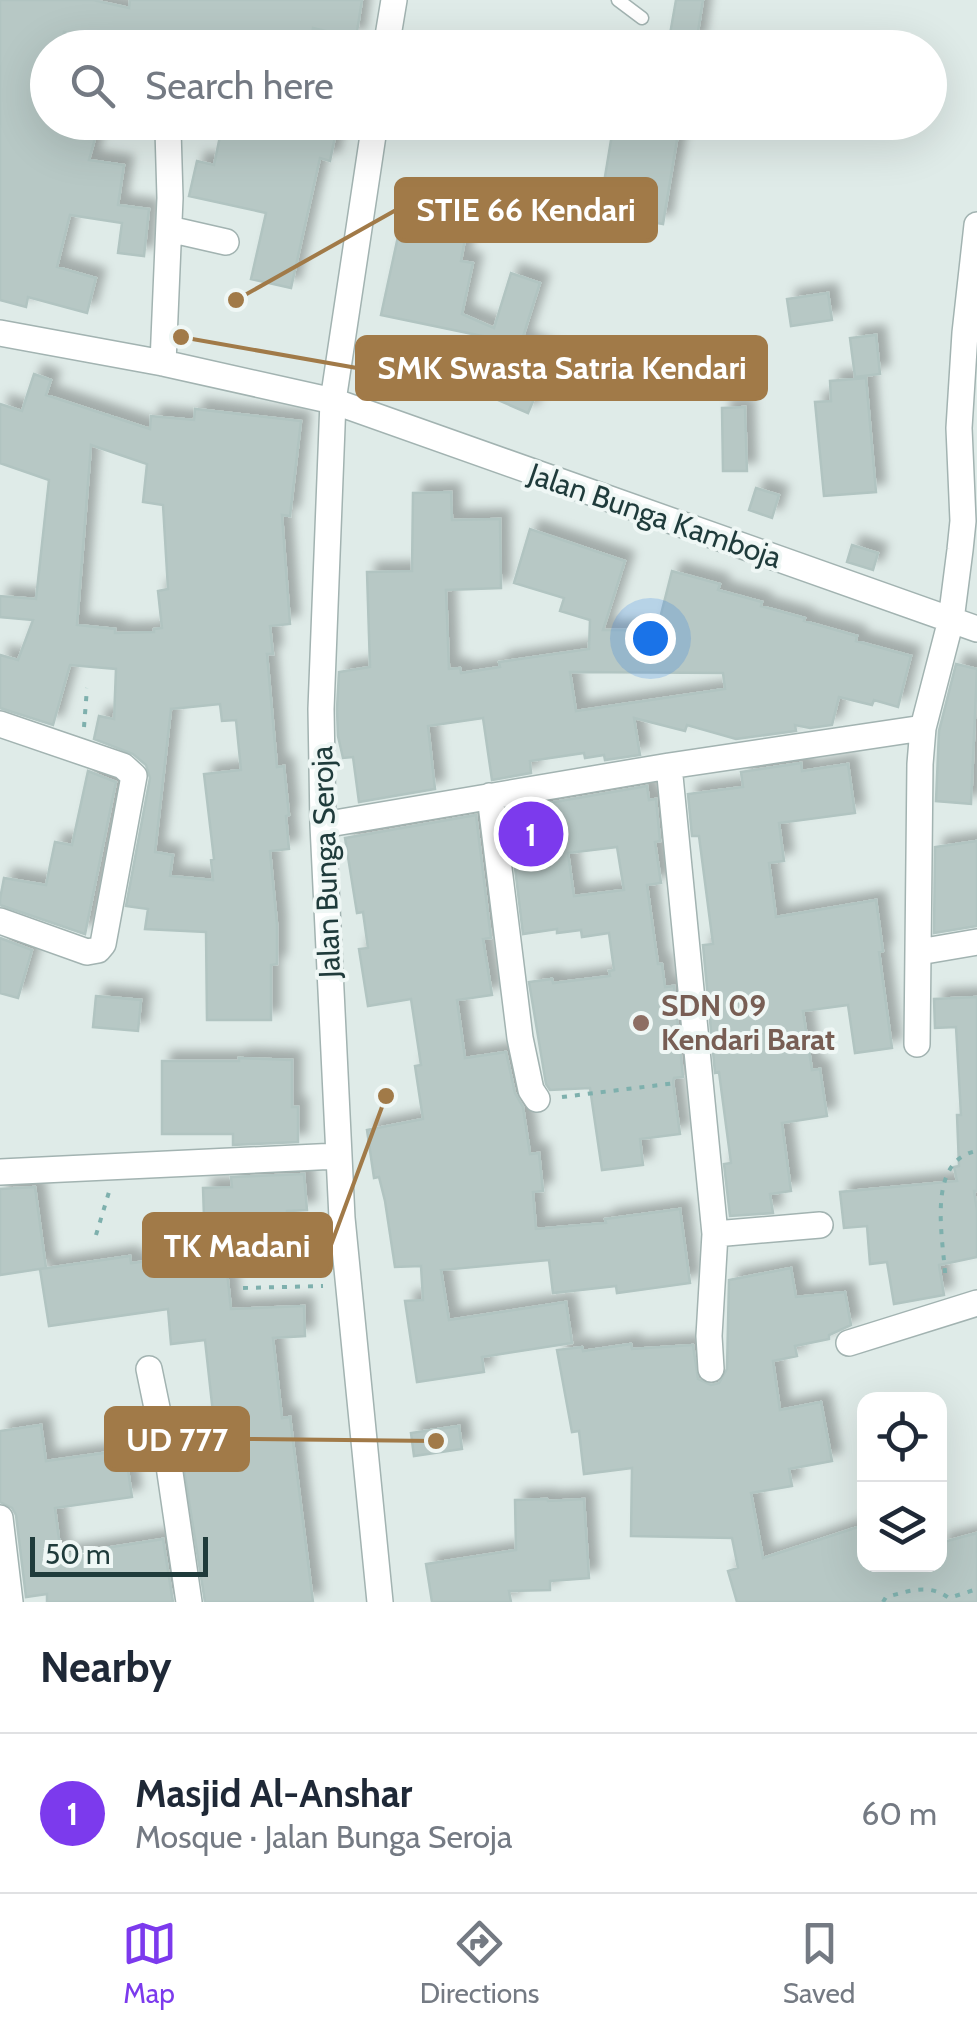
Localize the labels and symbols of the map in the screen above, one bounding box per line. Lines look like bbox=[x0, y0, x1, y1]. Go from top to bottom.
callout: STIE 66 Kendari bbox=[396, 179, 656, 241]
text: STIE 66 Kendari bbox=[416, 190, 636, 229]
callout: SMK Swasta Satria Kendari bbox=[357, 337, 766, 399]
text: SMK Swasta Satria Kendari bbox=[377, 348, 747, 387]
street label: Jalan Bunga Kamboja bbox=[523, 455, 787, 576]
your location bbox=[625, 613, 676, 664]
street label: Jalan Bunga Seroja bbox=[303, 745, 348, 980]
pin: 1 bbox=[498, 796, 564, 872]
place label: SDN 09 Kendari Barat bbox=[661, 987, 835, 1058]
marker: SDN 09 Kendari Barat bbox=[630, 1012, 652, 1034]
callout: TK Madani bbox=[144, 1214, 331, 1276]
text: TK Madani bbox=[164, 1226, 310, 1265]
callout: UD 777 bbox=[106, 1408, 248, 1470]
text: UD 777 bbox=[126, 1420, 229, 1459]
scale bar bbox=[30, 1532, 208, 1576]

